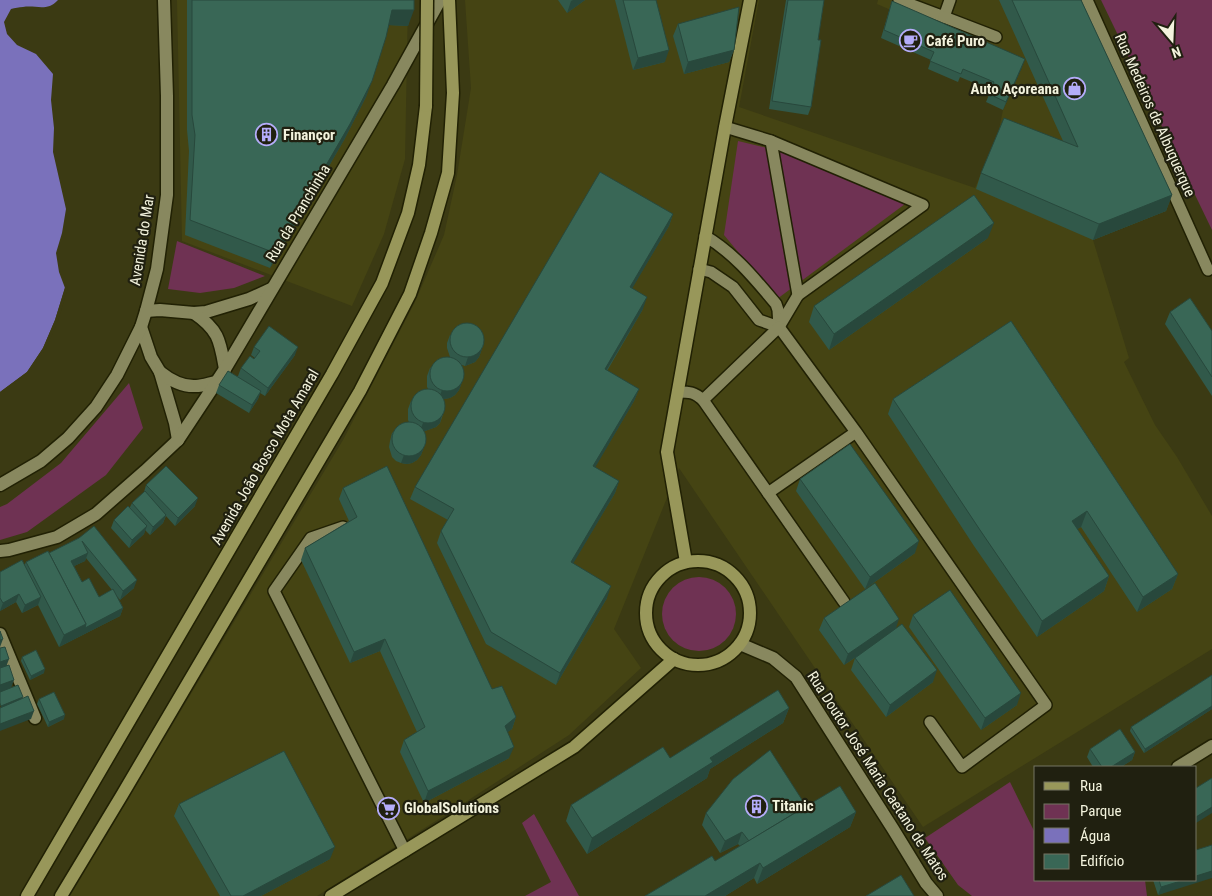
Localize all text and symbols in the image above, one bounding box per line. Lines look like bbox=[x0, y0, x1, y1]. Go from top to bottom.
north arrow bbox=[1147, 15, 1197, 65]
cafe icon: Café Puro bbox=[898, 29, 922, 53]
street label: Rua Medeiros de Albuquerque bbox=[1111, 30, 1199, 200]
place label: Café Puro bbox=[926, 32, 985, 50]
text: N bbox=[1170, 43, 1183, 61]
shop icon: Auto Açoreana bbox=[1063, 77, 1087, 101]
place label: Auto Açoreana bbox=[971, 80, 1059, 98]
building icon: Finançor bbox=[255, 123, 279, 147]
place label: Finançor bbox=[283, 126, 335, 144]
street label: Rua da Pranchinha bbox=[262, 161, 334, 265]
street label: Avenida do Mar bbox=[126, 193, 158, 287]
street label: Avenida João Bosco Mota Amaral bbox=[207, 366, 323, 548]
street label: Rua Doutor José Maria Caetano de Matos bbox=[803, 668, 953, 884]
legend bbox=[1034, 766, 1197, 881]
text: Rua bbox=[1080, 777, 1102, 795]
building icon: Titanic bbox=[744, 794, 768, 818]
supermarket icon: GlobalSolutions bbox=[376, 796, 400, 820]
place label: Titanic bbox=[772, 797, 814, 815]
place label: GlobalSolutions bbox=[404, 799, 499, 817]
text: Parque bbox=[1080, 802, 1122, 820]
text: Água bbox=[1080, 827, 1110, 845]
text: Edifício bbox=[1080, 852, 1124, 870]

